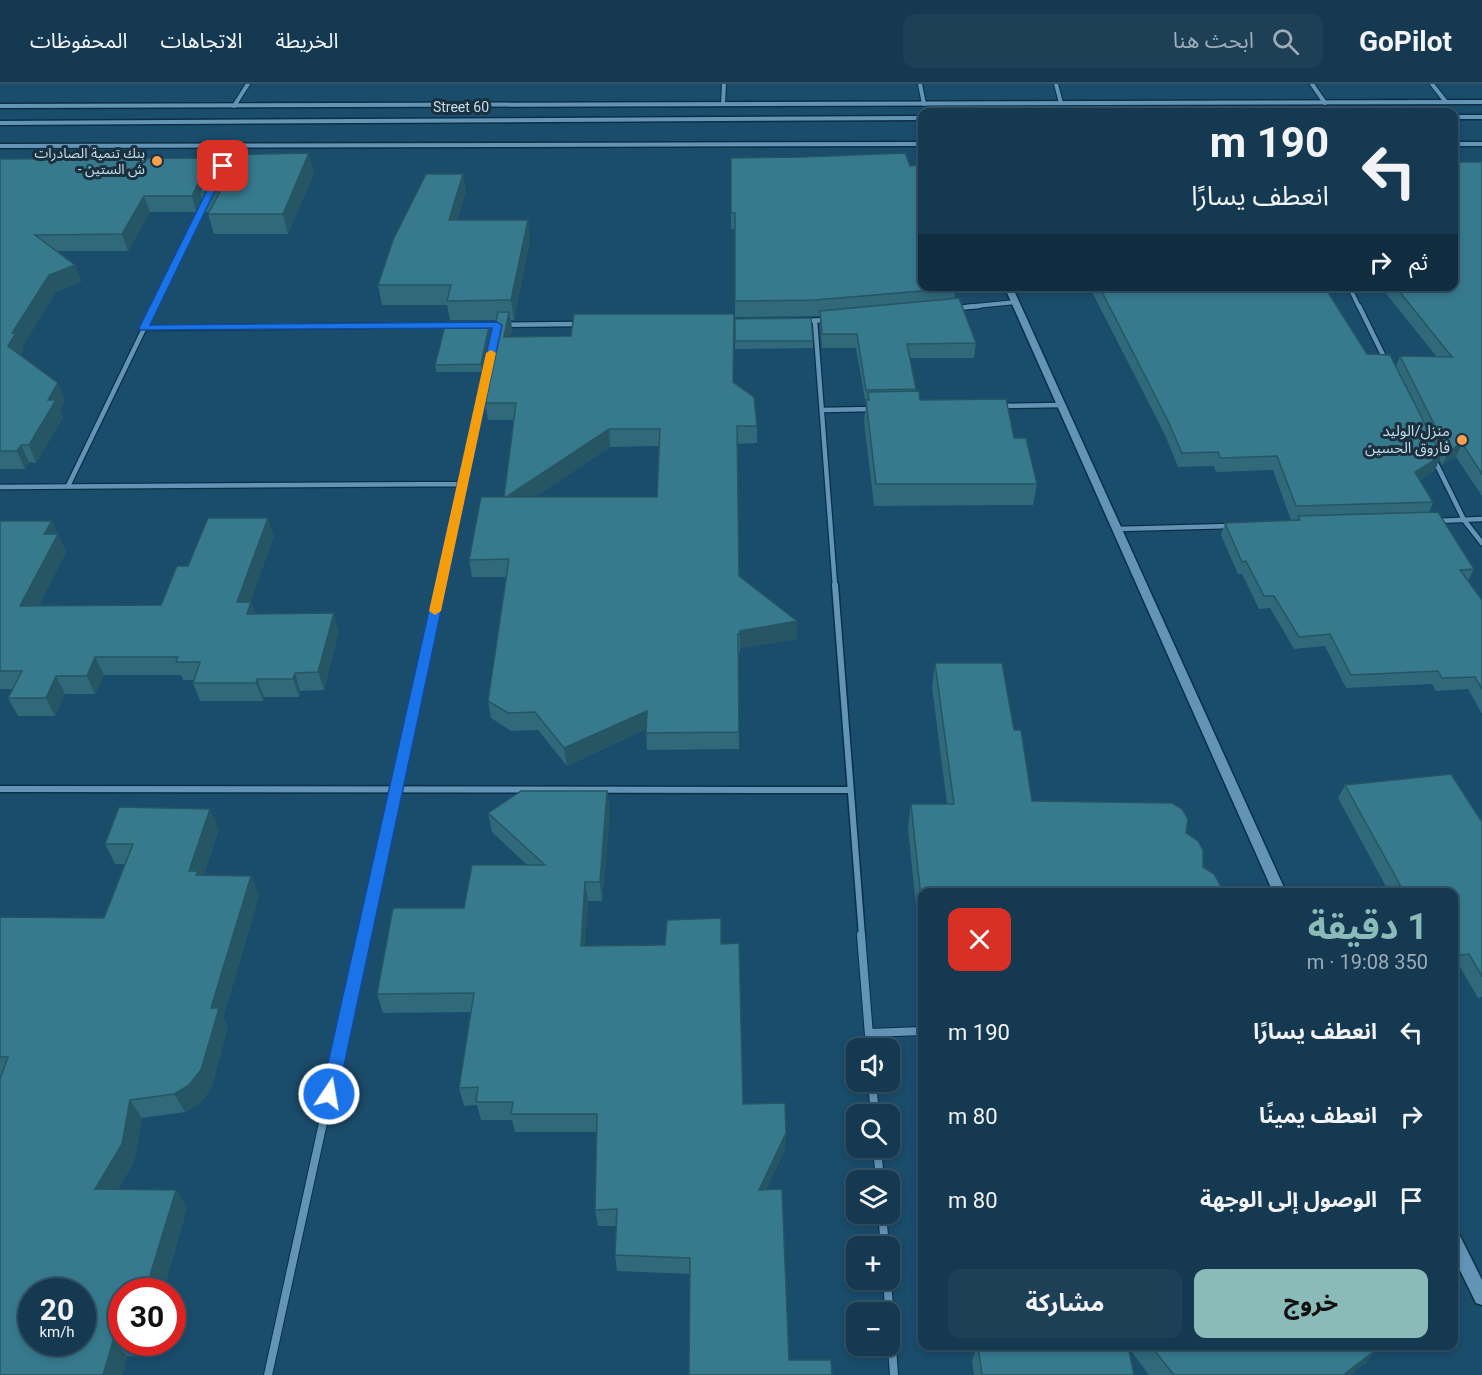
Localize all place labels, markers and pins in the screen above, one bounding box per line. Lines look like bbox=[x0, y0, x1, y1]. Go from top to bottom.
pin bbox=[197, 140, 248, 191]
place label: بنك تنمية الصادرات - ش الستين bbox=[34, 145, 145, 178]
marker: بنك تنمية الصادرات - ش الستين bbox=[150, 154, 164, 168]
place label: منزل/الوليد فاروق الحسين bbox=[1365, 422, 1450, 457]
marker: منزل/الوليد فاروق الحسين bbox=[1455, 433, 1469, 447]

